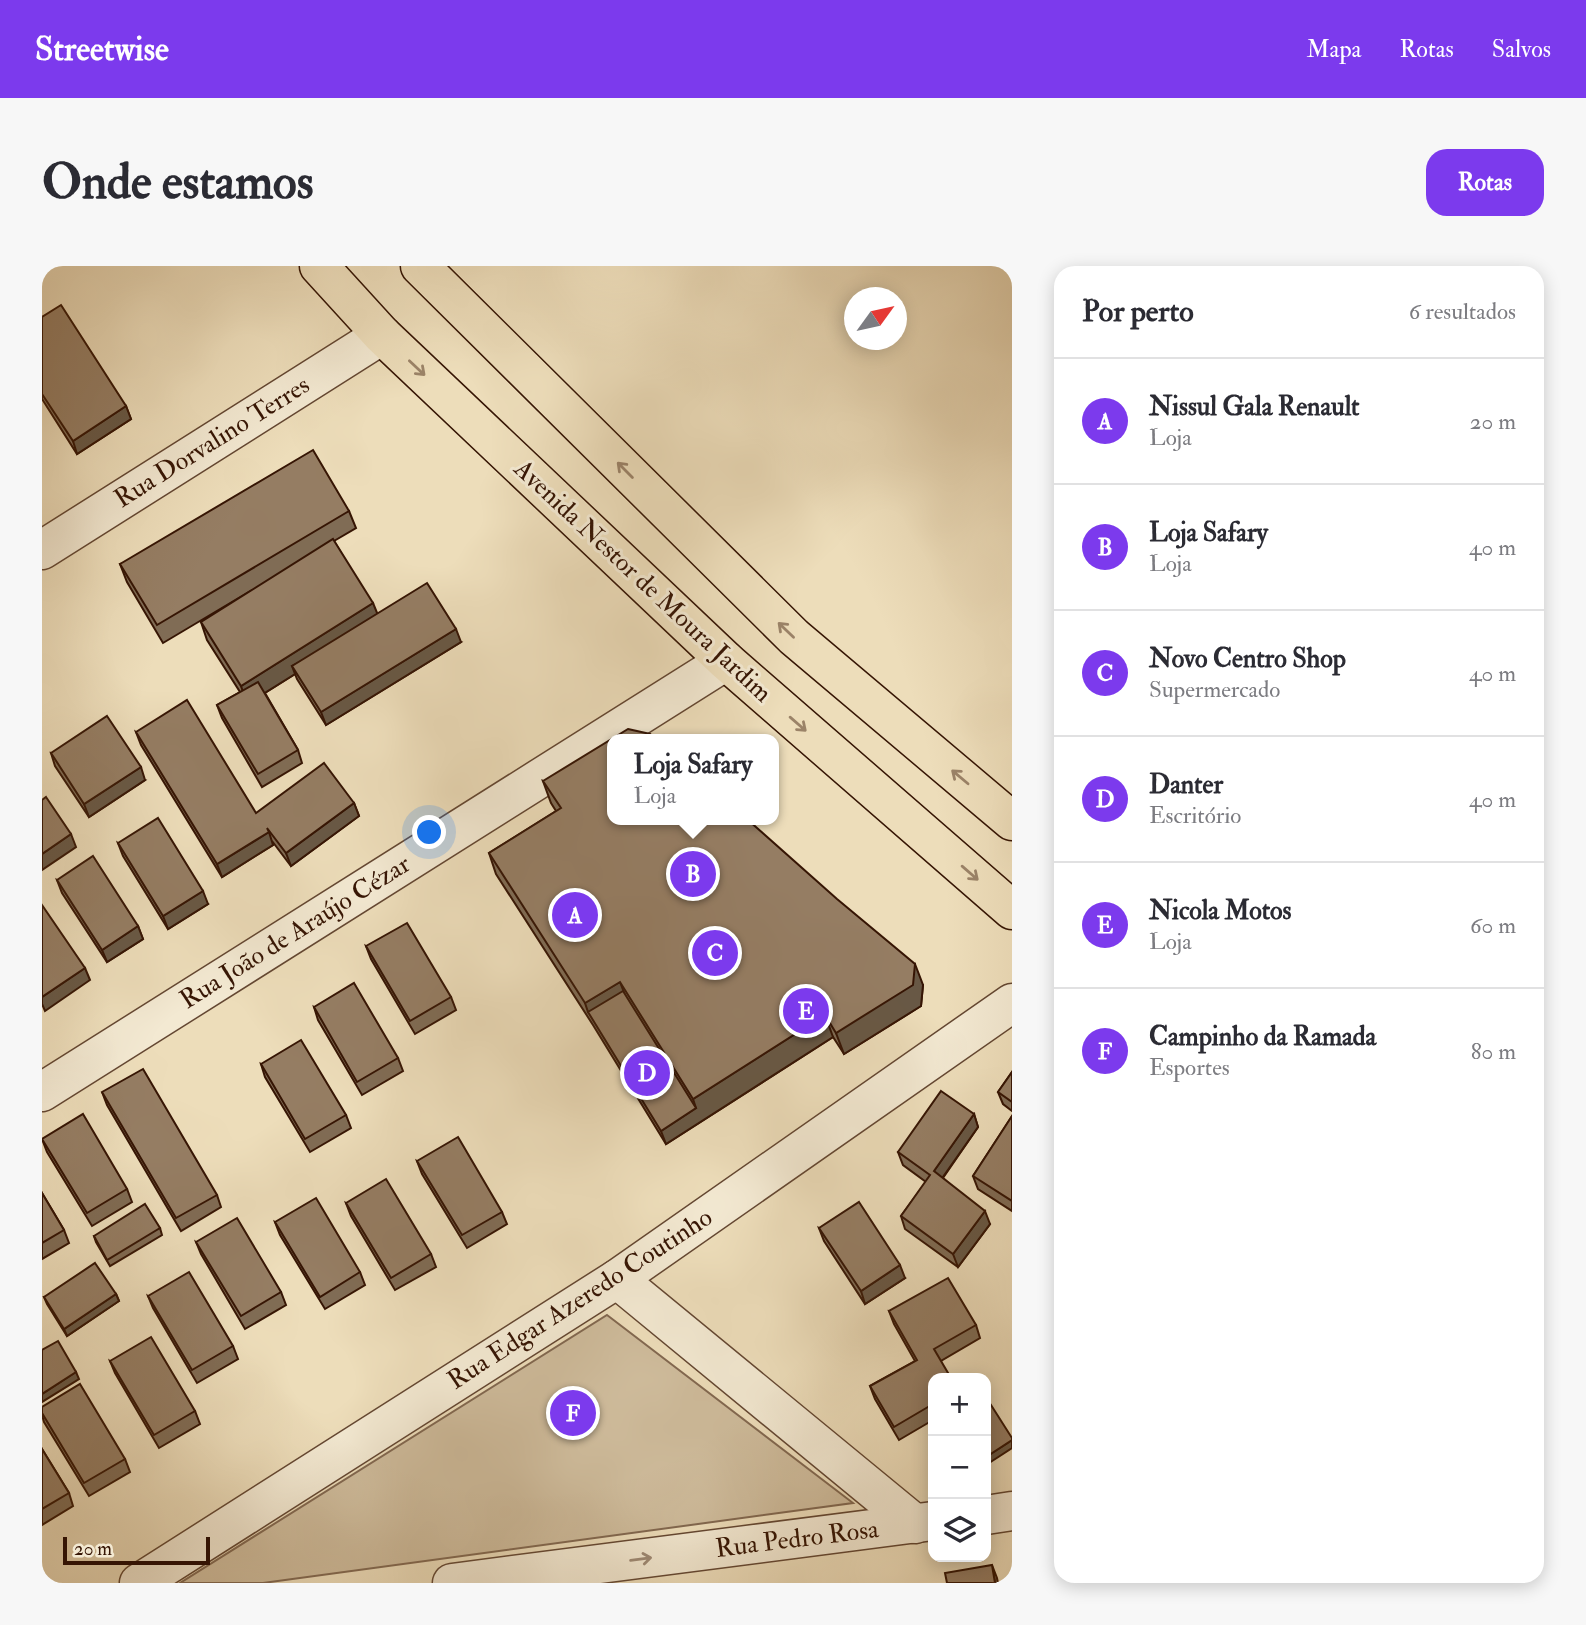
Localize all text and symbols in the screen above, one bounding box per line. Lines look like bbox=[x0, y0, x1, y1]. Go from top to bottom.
text: Streetwise bbox=[35, 29, 169, 70]
text: Mapa bbox=[1306, 34, 1361, 65]
text: Rotas bbox=[1399, 34, 1454, 65]
text: Salvos bbox=[1492, 34, 1551, 65]
button: Rotas bbox=[1426, 149, 1544, 216]
text: Onde estamos bbox=[42, 152, 313, 213]
north arrow bbox=[844, 287, 907, 350]
text: Por perto bbox=[1082, 293, 1194, 330]
text: 6 resultados bbox=[1409, 297, 1516, 326]
one-way arrow bbox=[408, 360, 425, 377]
street label: Rua Dorvalino Terres bbox=[108, 369, 316, 515]
text: Nissul Gala Renault bbox=[1149, 391, 1360, 423]
text: A bbox=[1098, 407, 1112, 436]
text: 20 m bbox=[1470, 407, 1516, 436]
text: Loja bbox=[1149, 423, 1192, 452]
street label: Avenida Nestor de Moura Jardim bbox=[507, 452, 779, 709]
one-way arrow bbox=[616, 461, 633, 478]
text: Loja Safary bbox=[1149, 517, 1268, 549]
text: B bbox=[1097, 533, 1113, 562]
text: 40 m bbox=[1469, 533, 1516, 562]
text: Loja bbox=[1149, 549, 1192, 578]
one-way arrow bbox=[778, 621, 795, 638]
text: Novo Centro Shop bbox=[1149, 643, 1346, 675]
text: C bbox=[1097, 659, 1113, 688]
text: 40 m bbox=[1469, 659, 1516, 688]
text: Supermercado bbox=[1149, 675, 1280, 704]
one-way arrow bbox=[789, 716, 807, 732]
popup bbox=[607, 734, 779, 825]
text: Loja Safary bbox=[633, 749, 753, 781]
one-way arrow bbox=[951, 769, 969, 785]
text: Danter bbox=[1149, 769, 1223, 801]
text: Loja bbox=[633, 781, 676, 810]
text: D bbox=[1096, 785, 1114, 814]
text: 40 m bbox=[1469, 785, 1516, 814]
text: Escritório bbox=[1149, 801, 1241, 830]
your location bbox=[412, 815, 446, 849]
street label: Rua João de Araújo Cézar bbox=[174, 848, 416, 1016]
pin: B bbox=[670, 848, 716, 900]
one-way arrow bbox=[961, 865, 979, 881]
pin: A bbox=[552, 889, 598, 941]
text: Nicola Motos bbox=[1149, 895, 1291, 927]
text: E bbox=[1097, 911, 1113, 940]
text: 60 m bbox=[1470, 911, 1516, 940]
pin: C bbox=[692, 927, 738, 979]
text: Loja bbox=[1149, 927, 1192, 956]
pin: E bbox=[783, 985, 829, 1037]
text: Campinho da Ramada bbox=[1149, 1021, 1376, 1053]
text: F bbox=[1098, 1037, 1112, 1066]
text: 80 m bbox=[1471, 1037, 1516, 1066]
pin: D bbox=[624, 1047, 670, 1099]
text: Esportes bbox=[1149, 1053, 1230, 1082]
street label: Rua Edgar Azeredo Coutinho bbox=[442, 1201, 718, 1397]
map controls bbox=[928, 1373, 991, 1562]
button: + bbox=[928, 1373, 991, 1436]
pin: F bbox=[550, 1387, 596, 1439]
button: − bbox=[928, 1436, 991, 1499]
button: layers bbox=[928, 1499, 991, 1562]
street label: Rua Pedro Rosa bbox=[714, 1513, 881, 1565]
scale bar bbox=[63, 1534, 210, 1566]
text: 20 m bbox=[74, 1537, 112, 1561]
one-way arrow bbox=[630, 1552, 652, 1565]

